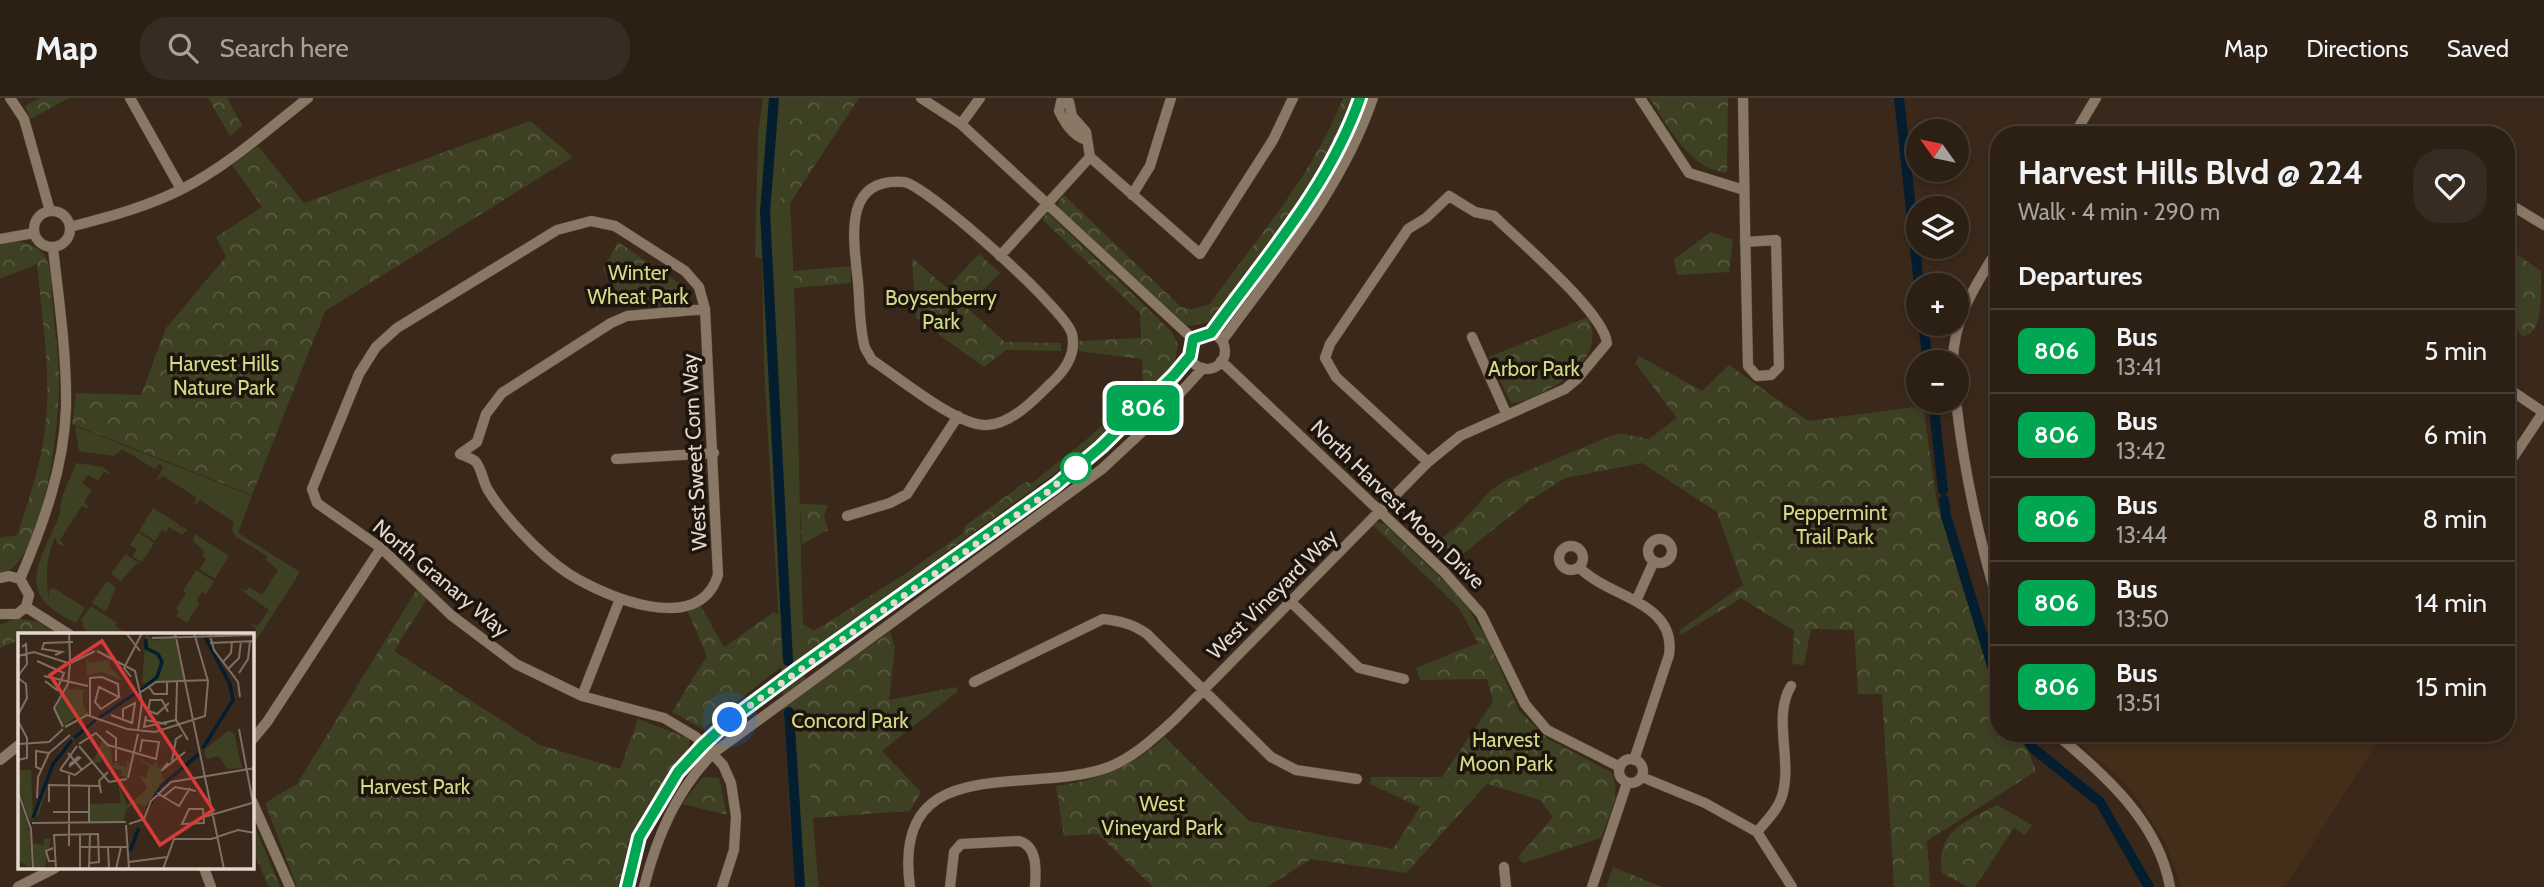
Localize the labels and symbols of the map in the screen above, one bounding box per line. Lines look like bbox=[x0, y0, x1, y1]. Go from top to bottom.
north arrow bbox=[1906, 119, 1969, 182]
park label: Winter Wheat Park bbox=[587, 260, 689, 309]
park label: Boysenberry Park bbox=[885, 285, 997, 334]
park label: Harvest Hills Nature Park bbox=[169, 351, 280, 400]
street label: West Sweet Corn Way bbox=[676, 352, 712, 551]
park label: Arbor Park bbox=[1488, 356, 1581, 381]
line badge: 806 bbox=[1103, 385, 1183, 431]
street label: North Harvest Moon Drive bbox=[1306, 414, 1490, 594]
unlabelled marker bbox=[1061, 453, 1091, 483]
park label: Peppermint Trail Park bbox=[1783, 500, 1887, 549]
street label: North Granary Way bbox=[368, 514, 514, 642]
street label: West Vineyard Way bbox=[1202, 524, 1342, 664]
inset map bbox=[18, 633, 254, 870]
your location bbox=[712, 702, 747, 737]
park label: Concord Park bbox=[791, 708, 909, 733]
park label: Harvest Moon Park bbox=[1459, 727, 1554, 776]
park label: Harvest Park bbox=[360, 774, 471, 799]
park label: West Vineyard Park bbox=[1101, 791, 1223, 840]

